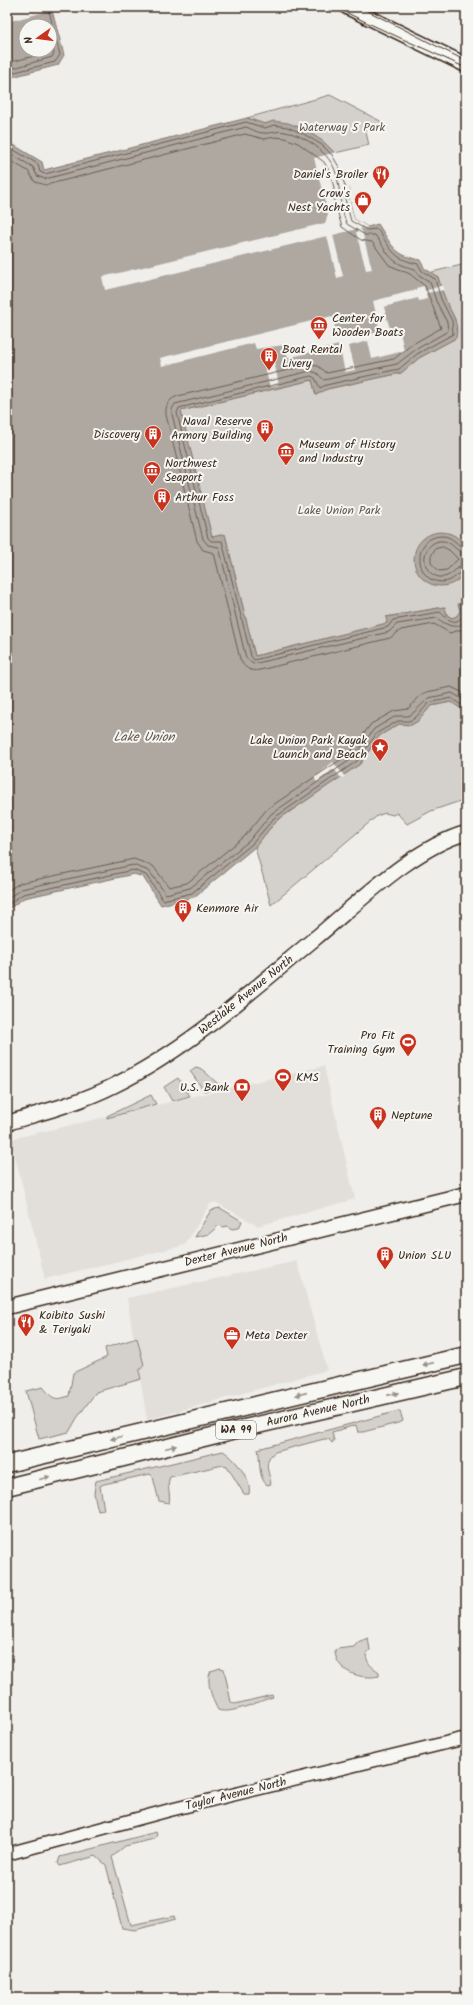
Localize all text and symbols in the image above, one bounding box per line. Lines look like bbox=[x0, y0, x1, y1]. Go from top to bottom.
north arrow bbox=[18, 18, 58, 58]
text: N bbox=[20, 35, 39, 46]
park label: Waterway 5 Park bbox=[299, 118, 385, 137]
restaurant icon: Daniel's Broiler bbox=[371, 164, 391, 189]
place label: Daniel's Broiler bbox=[293, 165, 369, 184]
place label: Crow's Nest Yachts bbox=[288, 184, 350, 217]
shop icon: Crow's Nest Yachts bbox=[353, 190, 373, 215]
place label: Center for Wooden Boats bbox=[332, 309, 403, 342]
museum icon: Center for Wooden Boats bbox=[309, 315, 329, 340]
place label: Boat Rental Livery bbox=[282, 340, 342, 373]
building icon: Boat Rental Livery bbox=[259, 346, 279, 371]
place label: Naval Reserve Armory Building bbox=[171, 412, 253, 445]
building icon: Naval Reserve Armory Building bbox=[255, 418, 275, 443]
building icon: Discovery bbox=[143, 424, 163, 449]
place label: Discovery bbox=[93, 425, 140, 444]
place label: Museum of History and Industry bbox=[299, 435, 396, 468]
museum icon: Museum of History and Industry bbox=[276, 441, 296, 466]
place label: Northwest Seaport bbox=[165, 454, 217, 487]
museum icon: Northwest Seaport bbox=[142, 460, 162, 485]
building icon: Arthur Foss bbox=[152, 487, 172, 512]
place label: Arthur Foss bbox=[175, 488, 234, 507]
park label: Lake Union Park bbox=[298, 501, 381, 520]
water label: Lake Union bbox=[114, 727, 176, 748]
place label: Lake Union Park Kayak Launch and Beach bbox=[250, 731, 367, 764]
place icon: Lake Union Park Kayak Launch and Beach bbox=[370, 737, 390, 762]
building icon: Kenmore Air bbox=[173, 898, 193, 923]
place label: Kenmore Air bbox=[196, 899, 259, 918]
street label: Westlake Avenue North bbox=[194, 951, 298, 1039]
place label: Pro Fit Training Gym bbox=[327, 1026, 395, 1059]
sports icon: Pro Fit Training Gym bbox=[398, 1032, 418, 1057]
sports icon: KMS bbox=[273, 1067, 293, 1092]
place label: KMS bbox=[296, 1068, 320, 1087]
bank icon: U.S. Bank bbox=[232, 1077, 252, 1102]
place label: U.S. Bank bbox=[180, 1078, 229, 1097]
building icon: Neptune bbox=[368, 1105, 388, 1130]
place label: Neptune bbox=[391, 1106, 433, 1125]
street label: Dexter Avenue North bbox=[182, 1228, 290, 1272]
building icon: Union SLU bbox=[375, 1245, 395, 1270]
place label: Union SLU bbox=[398, 1246, 451, 1265]
place label: Koibito Sushi & Teriyaki bbox=[39, 1306, 106, 1339]
restaurant icon: Koibito Sushi & Teriyaki bbox=[16, 1312, 36, 1337]
office icon: Meta Dexter bbox=[222, 1325, 242, 1350]
place label: Meta Dexter bbox=[245, 1326, 308, 1345]
one-way arrow bbox=[422, 1361, 434, 1367]
street label: Aurora Avenue North bbox=[264, 1390, 372, 1432]
one-way arrow bbox=[295, 1391, 308, 1397]
one-way arrow bbox=[387, 1391, 399, 1397]
road number: WA 99 bbox=[216, 1421, 256, 1439]
one-way arrow bbox=[110, 1435, 122, 1441]
one-way arrow bbox=[165, 1443, 177, 1449]
one-way arrow bbox=[39, 1475, 51, 1481]
street label: Taylor Avenue North bbox=[183, 1772, 289, 1816]

